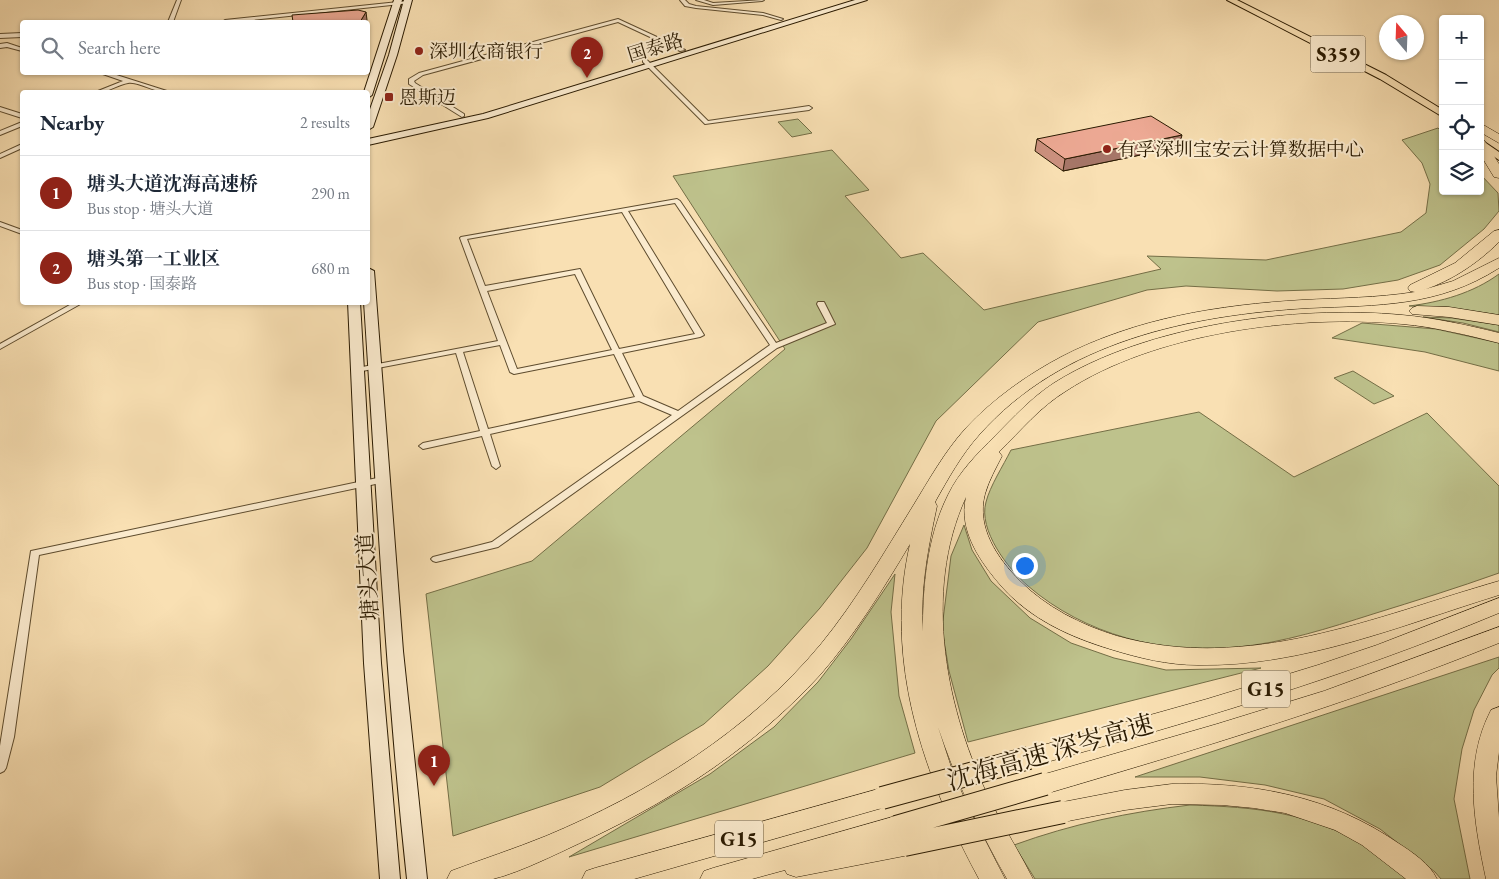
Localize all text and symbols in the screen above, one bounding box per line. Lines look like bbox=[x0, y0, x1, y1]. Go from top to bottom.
north arrow bbox=[1379, 15, 1424, 60]
map controls bbox=[1439, 15, 1484, 195]
button: + bbox=[1439, 15, 1484, 60]
search box bbox=[20, 20, 370, 75]
street label: 国泰路 bbox=[624, 27, 686, 68]
icon: search bbox=[38, 34, 66, 62]
text: Search here bbox=[78, 35, 160, 60]
road number: S359 bbox=[1310, 36, 1366, 72]
pin: 2 bbox=[571, 37, 603, 78]
place label: 深圳农商银行 bbox=[429, 39, 543, 64]
marker: 深圳农商银行 bbox=[413, 45, 425, 57]
button: − bbox=[1439, 60, 1484, 105]
place label: 恩斯迈 bbox=[399, 85, 456, 110]
marker: 恩斯迈 bbox=[383, 91, 395, 103]
button: locate bbox=[1439, 105, 1484, 150]
text: Nearby bbox=[40, 109, 104, 136]
text: 2 results bbox=[300, 112, 350, 133]
place label: 有孚深圳宝安云计算数据中心 bbox=[1117, 137, 1364, 162]
marker: 有孚深圳宝安云计算数据中心 bbox=[1101, 143, 1113, 155]
button: layers bbox=[1439, 150, 1484, 195]
text: 塘头大道沈海高速桥 bbox=[87, 171, 258, 196]
text: 1 bbox=[52, 183, 60, 204]
text: 290 m bbox=[311, 183, 350, 204]
text: Bus stop · 塘头大道 bbox=[87, 198, 213, 219]
text: 塘头第一工业区 bbox=[87, 246, 220, 271]
text: 2 bbox=[52, 258, 60, 279]
text: 680 m bbox=[311, 258, 350, 279]
text: Bus stop · 国泰路 bbox=[87, 273, 197, 294]
street label: 塘头大道 bbox=[350, 532, 385, 622]
your location bbox=[1012, 553, 1038, 579]
road number: G15 bbox=[1242, 671, 1290, 708]
street label: 沈海高速 深岑高速 bbox=[943, 706, 1157, 798]
pin: 1 bbox=[418, 745, 450, 786]
road number: G15 bbox=[715, 821, 763, 858]

